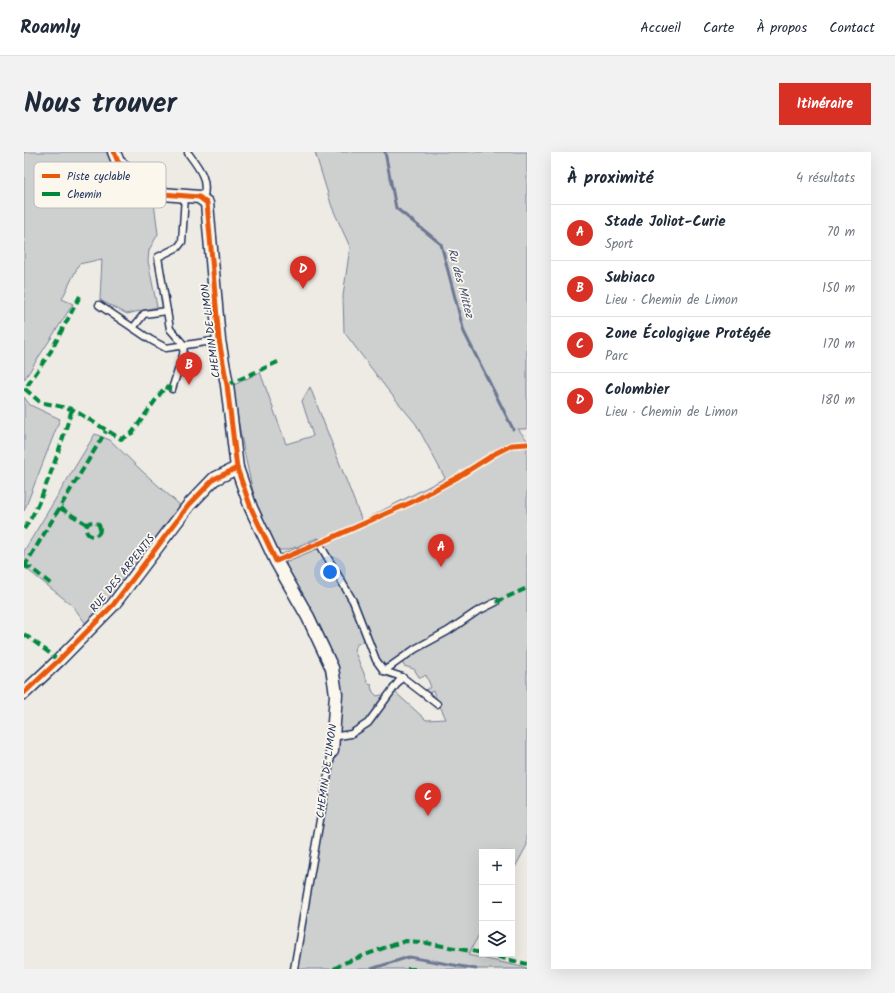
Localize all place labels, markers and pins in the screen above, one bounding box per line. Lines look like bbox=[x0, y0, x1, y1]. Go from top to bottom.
pin: D bbox=[290, 256, 316, 289]
pin: B bbox=[176, 352, 202, 385]
pin: A bbox=[428, 534, 454, 567]
pin: C bbox=[415, 783, 441, 816]

